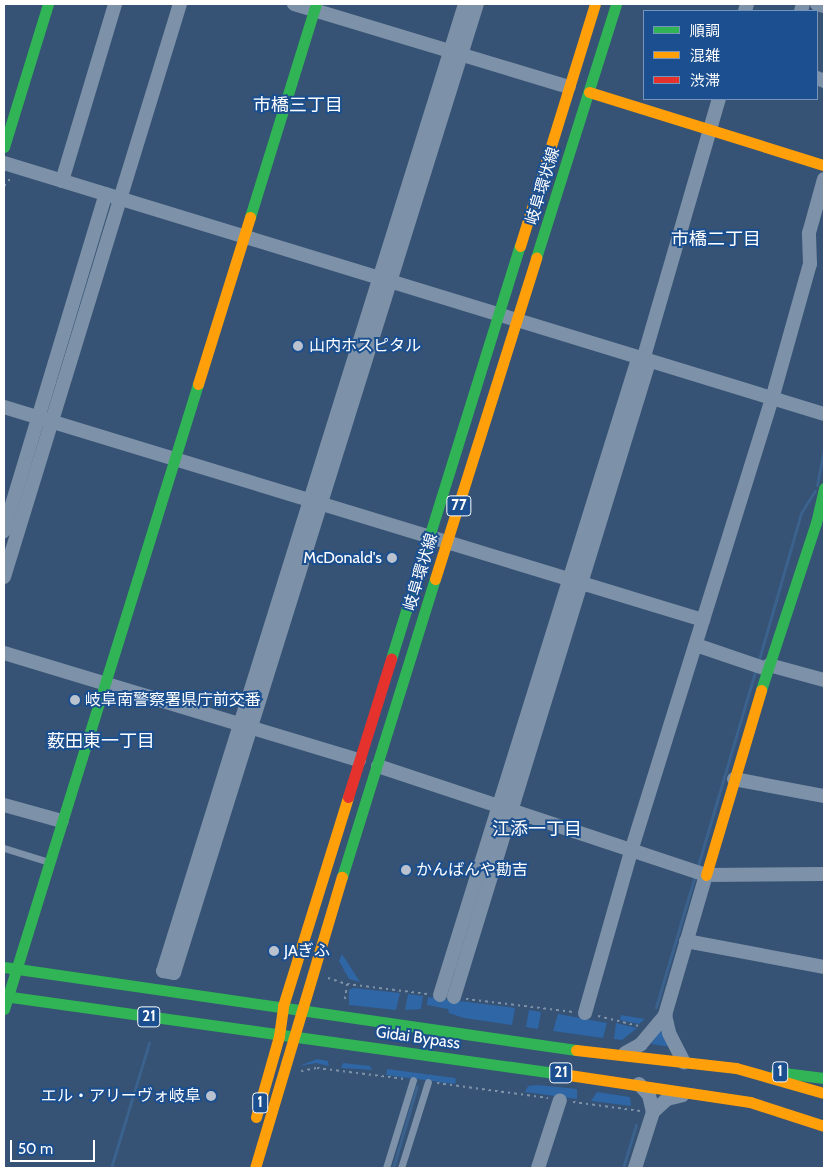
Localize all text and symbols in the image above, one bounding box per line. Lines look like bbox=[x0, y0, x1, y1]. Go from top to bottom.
legend bbox=[643, 10, 818, 100]
text: 順調 bbox=[690, 22, 720, 40]
text: 混雑 bbox=[690, 47, 720, 65]
text: 渋滞 bbox=[690, 72, 720, 90]
district label: 市橋三丁目 bbox=[253, 94, 343, 116]
street label: 岐阜環状線 bbox=[522, 145, 564, 227]
district label: 市橋二丁目 bbox=[671, 228, 761, 250]
place label: 山内ホスピタル bbox=[309, 336, 421, 356]
marker: 山内ホスピタル bbox=[291, 339, 305, 353]
road number: 77 bbox=[445, 494, 473, 518]
street label: 岐阜環状線 bbox=[400, 531, 442, 613]
place label: McDonald's bbox=[303, 548, 382, 568]
marker: McDonald's bbox=[386, 552, 398, 564]
place label: 岐阜南警察署県庁前交番 bbox=[85, 690, 261, 710]
marker: 岐阜南警察署県庁前交番 bbox=[69, 694, 81, 706]
district label: 薮田東一丁目 bbox=[47, 730, 155, 752]
district label: 江添一丁目 bbox=[492, 818, 582, 840]
place label: かんばんや勘吉 bbox=[416, 860, 528, 880]
marker: かんばんや勘吉 bbox=[400, 864, 412, 876]
place label: JAぎふ bbox=[284, 941, 330, 961]
marker: JAぎふ bbox=[268, 945, 280, 957]
road number: 21 bbox=[136, 1004, 162, 1030]
street label: Gidai Bypass bbox=[375, 1023, 461, 1053]
road number: 21 bbox=[548, 1060, 574, 1086]
road number: 1 bbox=[771, 1060, 789, 1084]
place label: エル・アリーヴォ岐阜 bbox=[41, 1086, 201, 1106]
marker: エル・アリーヴォ岐阜 bbox=[205, 1090, 217, 1102]
road number: 1 bbox=[251, 1090, 269, 1116]
scale bar bbox=[12, 1130, 98, 1162]
text: 50 m bbox=[18, 1140, 53, 1158]

